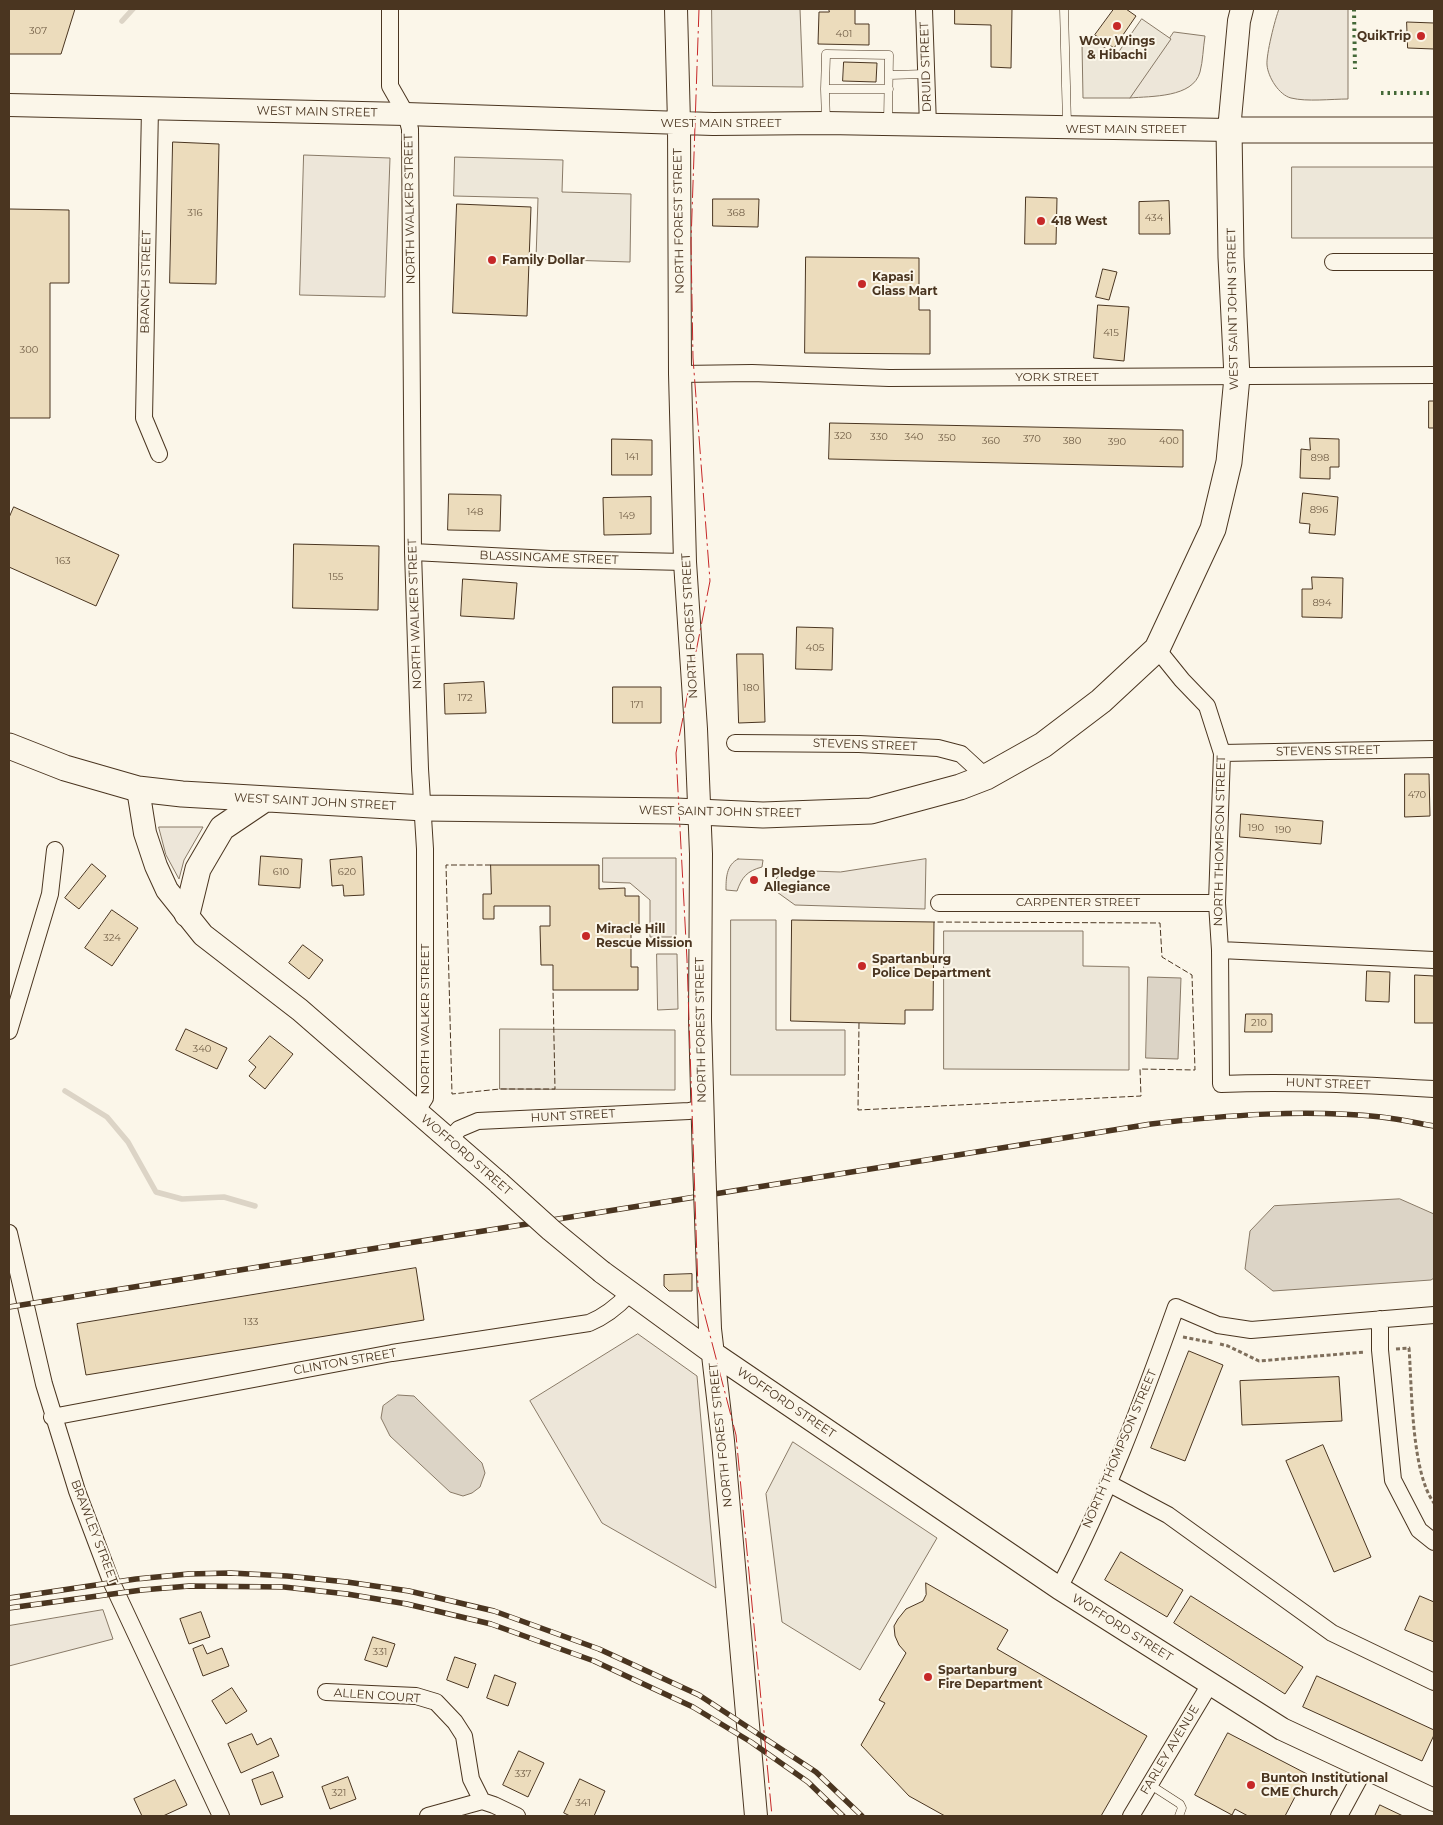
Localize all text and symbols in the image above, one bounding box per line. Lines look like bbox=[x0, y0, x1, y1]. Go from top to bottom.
marker: Wow Wings & Hibachi bbox=[1111, 20, 1123, 32]
street label: DRUID STREET bbox=[917, 22, 935, 112]
house number: 307 bbox=[29, 25, 47, 37]
house number: 401 bbox=[836, 28, 852, 40]
place label: QuikTrip bbox=[1357, 29, 1411, 43]
marker: QuikTrip bbox=[1415, 30, 1427, 42]
place label: Wow Wings & Hibachi bbox=[1079, 34, 1155, 62]
street label: WEST MAIN STREET bbox=[256, 104, 378, 120]
street label: WEST MAIN STREET bbox=[661, 116, 781, 130]
street label: WEST MAIN STREET bbox=[1066, 122, 1186, 136]
street label: NORTH WALKER STREET bbox=[401, 133, 419, 285]
street label: NORTH FOREST STREET bbox=[671, 148, 687, 294]
house number: 316 bbox=[187, 207, 203, 219]
house number: 368 bbox=[727, 207, 745, 219]
house number: 434 bbox=[1145, 212, 1163, 224]
place label: 418 West bbox=[1051, 214, 1107, 228]
marker: 418 West bbox=[1035, 215, 1047, 227]
street label: WEST SAINT JOHN STREET bbox=[1224, 228, 1242, 390]
street label: BRANCH STREET bbox=[138, 230, 154, 334]
place label: Family Dollar bbox=[502, 253, 585, 267]
marker: Family Dollar bbox=[486, 254, 498, 266]
place label: Kapasi Glass Mart bbox=[872, 270, 938, 298]
marker: Kapasi Glass Mart bbox=[856, 278, 868, 290]
house number: 415 bbox=[1103, 327, 1119, 339]
house number: 300 bbox=[20, 344, 38, 356]
street label: YORK STREET bbox=[1015, 370, 1099, 384]
house number: 320 bbox=[834, 430, 852, 442]
house number: 330 bbox=[870, 431, 888, 443]
house number: 340 bbox=[905, 431, 923, 443]
house number: 350 bbox=[938, 432, 956, 444]
house number: 370 bbox=[1023, 433, 1041, 445]
house number: 360 bbox=[982, 435, 1000, 447]
house number: 380 bbox=[1063, 435, 1081, 447]
house number: 400 bbox=[1159, 435, 1179, 447]
house number: 390 bbox=[1108, 436, 1126, 448]
house number: 141 bbox=[625, 451, 639, 463]
house number: 898 bbox=[1311, 452, 1329, 464]
house number: 896 bbox=[1310, 504, 1328, 516]
house number: 148 bbox=[467, 506, 483, 518]
house number: 149 bbox=[619, 510, 635, 522]
street label: NORTH WALKER STREET bbox=[405, 538, 425, 690]
street label: BLASSINGAME STREET bbox=[479, 548, 619, 568]
street label: NORTH FOREST STREET bbox=[679, 553, 701, 699]
house number: 163 bbox=[55, 555, 71, 567]
house number: 155 bbox=[329, 571, 343, 583]
house number: 894 bbox=[1312, 597, 1332, 609]
house number: 405 bbox=[806, 642, 824, 654]
house number: 180 bbox=[743, 682, 759, 694]
house number: 172 bbox=[457, 692, 473, 704]
house number: 171 bbox=[630, 699, 644, 711]
street label: STEVENS STREET bbox=[813, 736, 917, 754]
street label: STEVENS STREET bbox=[1276, 743, 1380, 759]
street label: NORTH THOMPSON STREET bbox=[1211, 755, 1229, 927]
house number: 470 bbox=[1408, 789, 1426, 801]
street label: WEST SAINT JOHN STREET bbox=[234, 791, 396, 813]
street label: WEST SAINT JOHN STREET bbox=[639, 803, 801, 821]
house number: 190 bbox=[1248, 822, 1264, 834]
house number: 190 bbox=[1275, 824, 1291, 836]
house number: 610 bbox=[273, 866, 289, 878]
house number: 620 bbox=[338, 866, 356, 878]
place label: I Pledge Allegiance bbox=[764, 866, 830, 894]
marker: I Pledge Allegiance bbox=[748, 874, 760, 886]
street label: CARPENTER STREET bbox=[1016, 895, 1140, 909]
place label: Miracle Hill Rescue Mission bbox=[596, 922, 693, 950]
marker: Miracle Hill Rescue Mission bbox=[580, 930, 592, 942]
house number: 324 bbox=[103, 932, 121, 944]
street label: NORTH WALKER STREET bbox=[418, 944, 432, 1094]
place label: Spartanburg Police Department bbox=[872, 952, 991, 980]
street label: NORTH FOREST STREET bbox=[693, 957, 709, 1103]
marker: Spartanburg Police Department bbox=[856, 960, 868, 972]
house number: 210 bbox=[1251, 1017, 1267, 1029]
house number: 340 bbox=[193, 1043, 211, 1055]
street label: HUNT STREET bbox=[1285, 1075, 1371, 1093]
street label: HUNT STREET bbox=[530, 1107, 616, 1125]
street label: WOFFORD STREET bbox=[418, 1112, 514, 1198]
house number: 133 bbox=[244, 1316, 258, 1328]
street label: CLINTON STREET bbox=[292, 1346, 398, 1378]
street label: NORTH FOREST STREET bbox=[706, 1362, 736, 1508]
street label: WOFFORD STREET bbox=[734, 1365, 838, 1441]
street label: NORTH THOMPSON STREET bbox=[1080, 1367, 1160, 1531]
street label: BRAWLEY STREET bbox=[67, 1478, 121, 1586]
street label: WOFFORD STREET bbox=[1069, 1591, 1175, 1665]
house number: 331 bbox=[373, 1646, 387, 1658]
place label: Spartanburg Fire Department bbox=[938, 1663, 1043, 1691]
marker: Spartanburg Fire Department bbox=[922, 1671, 934, 1683]
street label: ALLEN COURT bbox=[333, 1686, 421, 1706]
street label: FARLEY AVENUE bbox=[1138, 1703, 1202, 1797]
house number: 337 bbox=[515, 1768, 531, 1780]
place label: Bunton Institutional CME Church bbox=[1261, 1771, 1388, 1799]
marker: Bunton Institutional CME Church bbox=[1245, 1779, 1257, 1791]
house number: 321 bbox=[332, 1787, 346, 1799]
house number: 341 bbox=[575, 1797, 591, 1809]

